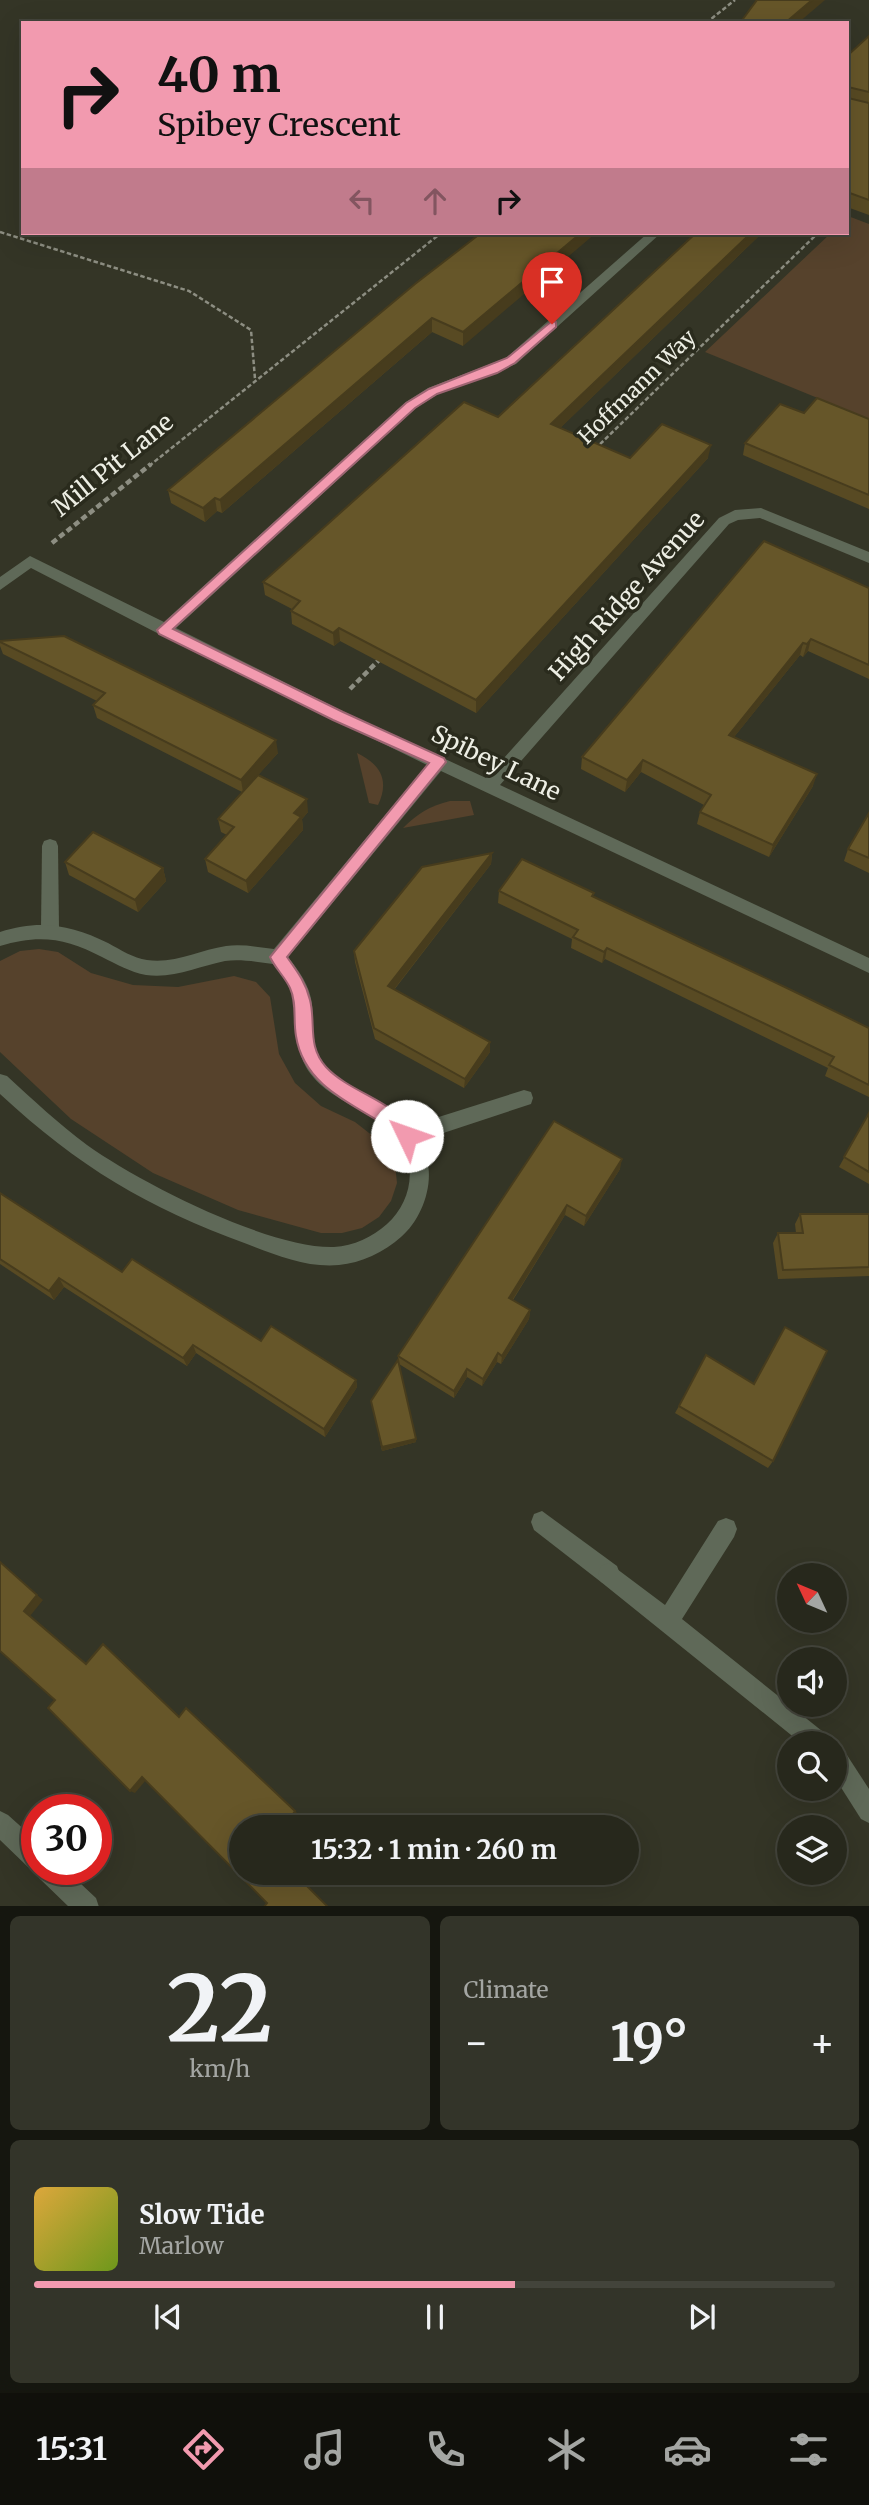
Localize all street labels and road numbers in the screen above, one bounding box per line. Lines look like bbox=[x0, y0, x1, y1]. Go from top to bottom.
street label: Hoffmann Way bbox=[572, 323, 702, 450]
street label: Mill Pit Lane bbox=[46, 406, 179, 523]
street label: High Ridge Avenue bbox=[542, 504, 711, 687]
street label: Spibey Lane bbox=[426, 718, 566, 807]

